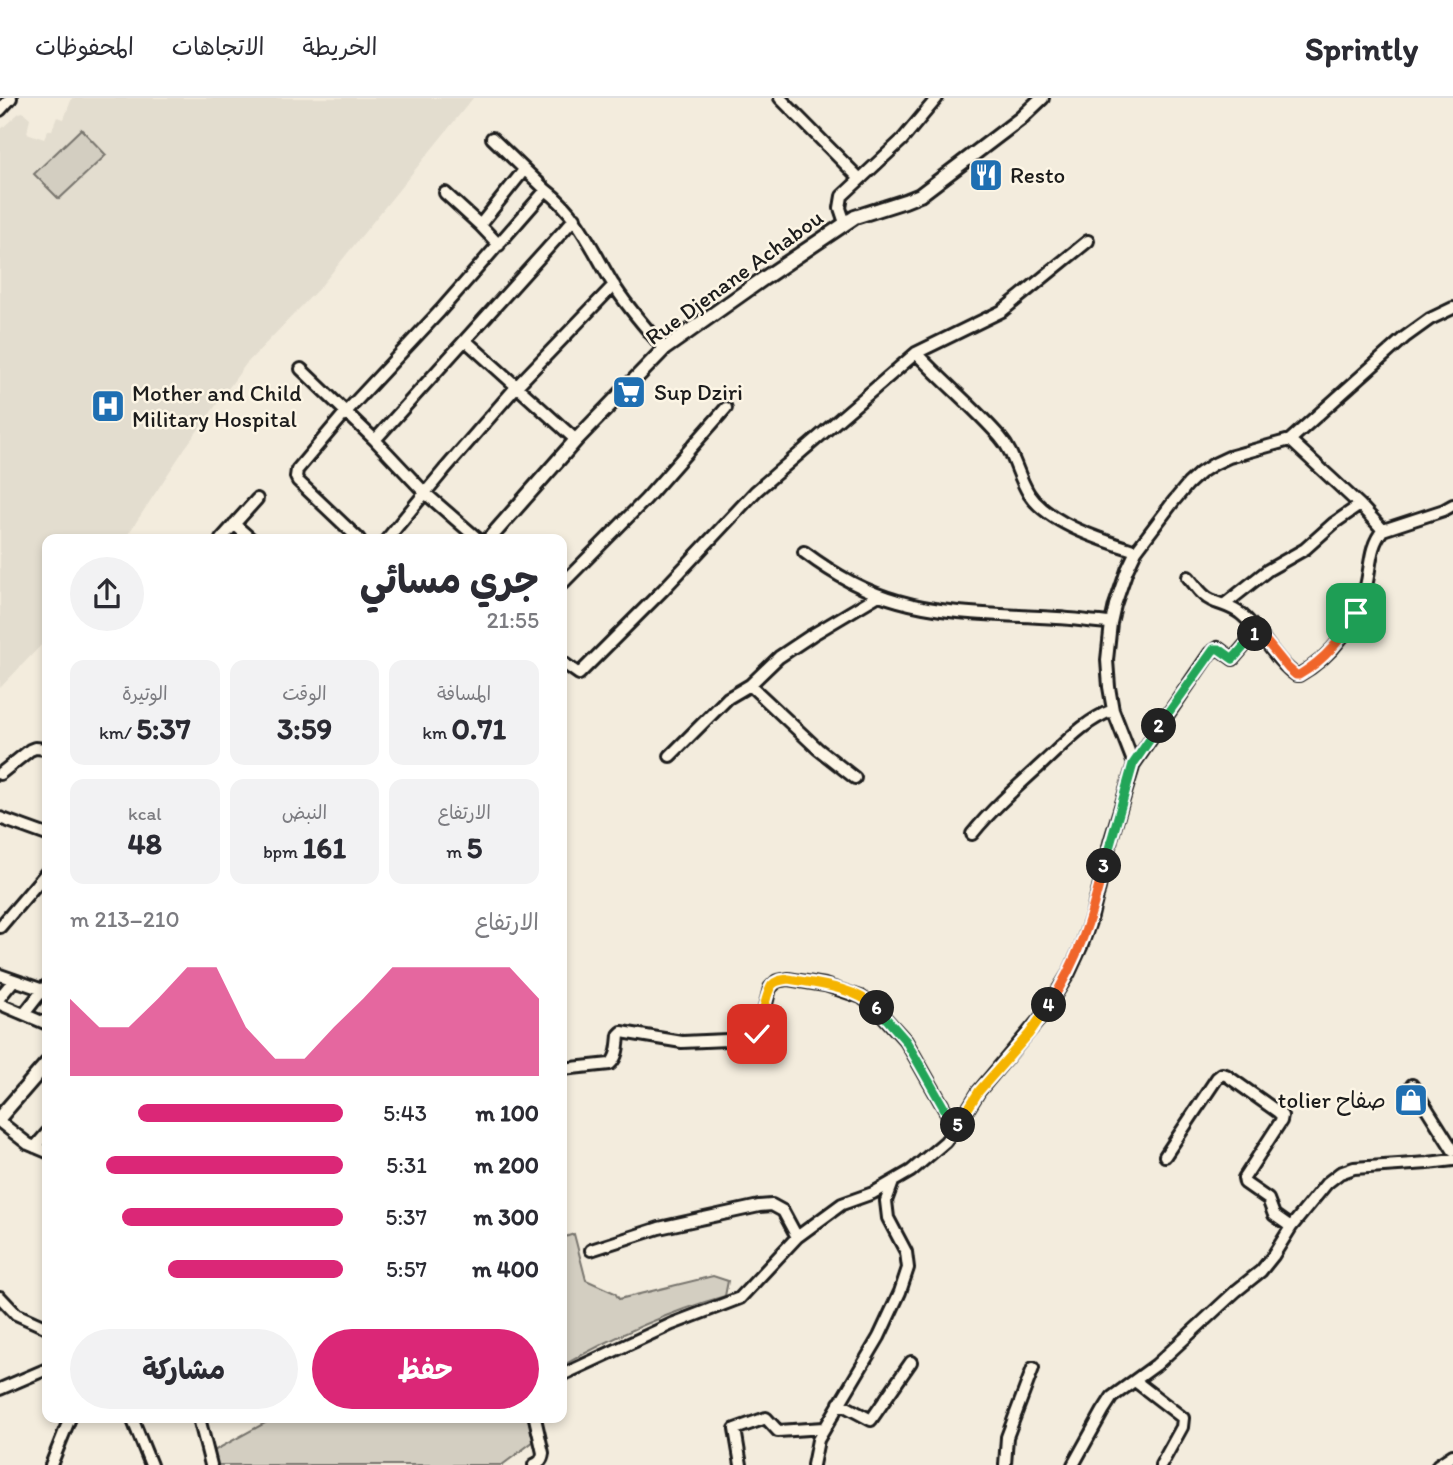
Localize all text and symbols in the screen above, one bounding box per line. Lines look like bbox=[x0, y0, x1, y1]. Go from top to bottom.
text: Sprintly bbox=[1305, 29, 1418, 68]
text: المحفوظات bbox=[35, 32, 134, 61]
text: الاتجاهات bbox=[172, 32, 265, 61]
text: الخريطة bbox=[303, 32, 377, 61]
restaurant icon: Resto bbox=[967, 156, 1005, 194]
place label: Resto bbox=[1010, 161, 1065, 189]
street label: Rue Djenane Achabou bbox=[640, 203, 829, 351]
supermarket icon: Sup Dziri bbox=[610, 373, 648, 411]
place label: Sup Dziri bbox=[654, 378, 743, 406]
place label: Mother and Child Military Hospital bbox=[132, 379, 302, 433]
hospital icon: Mother and Child Military Hospital bbox=[89, 387, 127, 425]
button: share bbox=[70, 557, 144, 631]
text: جري مسائي bbox=[360, 557, 539, 603]
pin bbox=[1326, 583, 1386, 643]
icon: arrive bbox=[1337, 594, 1375, 632]
text: 21:55 bbox=[486, 606, 539, 634]
pin: 1 bbox=[1238, 616, 1272, 652]
text: 1 bbox=[1250, 622, 1259, 645]
text: الوتيرة bbox=[122, 682, 168, 705]
text: الوقت bbox=[282, 682, 327, 705]
text: المسافة bbox=[437, 682, 491, 705]
pin: 2 bbox=[1142, 708, 1176, 744]
text: 5:37 bbox=[136, 710, 191, 747]
text: 3:59 bbox=[277, 710, 332, 747]
text: 0.71 bbox=[452, 710, 506, 747]
text: 2 bbox=[1154, 714, 1164, 737]
text: /km bbox=[99, 721, 136, 744]
text: km bbox=[422, 721, 452, 744]
text: النبض bbox=[282, 801, 327, 824]
text: الارتفاع bbox=[438, 801, 491, 824]
text: kcal bbox=[128, 802, 162, 825]
text: 48 bbox=[128, 825, 162, 862]
text: 161 bbox=[302, 829, 346, 866]
text: 5 bbox=[466, 829, 482, 866]
text: bpm bbox=[263, 840, 302, 863]
text: m bbox=[446, 840, 466, 863]
pin: 3 bbox=[1086, 848, 1122, 884]
text: 3 bbox=[1098, 854, 1109, 877]
text: 210–213 m bbox=[70, 905, 180, 933]
text: الارتفاع bbox=[475, 908, 539, 936]
pin: 4 bbox=[1032, 988, 1066, 1023]
pin: 6 bbox=[860, 990, 894, 1026]
text: 4 bbox=[1043, 993, 1054, 1016]
text: 6 bbox=[871, 996, 882, 1019]
pin bbox=[727, 1004, 787, 1064]
icon: check bbox=[738, 1015, 776, 1053]
shop icon: tolier صفاح bbox=[1392, 1081, 1430, 1119]
place label: tolier صفاح bbox=[1278, 1086, 1386, 1116]
text: 5:43 bbox=[383, 1099, 427, 1127]
text: 100 m bbox=[475, 1099, 539, 1127]
pin: 5 bbox=[940, 1108, 976, 1142]
text: 5 bbox=[953, 1113, 962, 1136]
text: 5:31 bbox=[386, 1151, 427, 1179]
text: 200 m bbox=[474, 1151, 539, 1179]
text: 5:37 bbox=[385, 1203, 427, 1231]
text: 300 m bbox=[474, 1203, 539, 1231]
text: 5:57 bbox=[386, 1255, 427, 1283]
text: 400 m bbox=[472, 1255, 539, 1283]
button: مشاركة bbox=[70, 1329, 298, 1409]
button: حفظ bbox=[312, 1329, 539, 1409]

